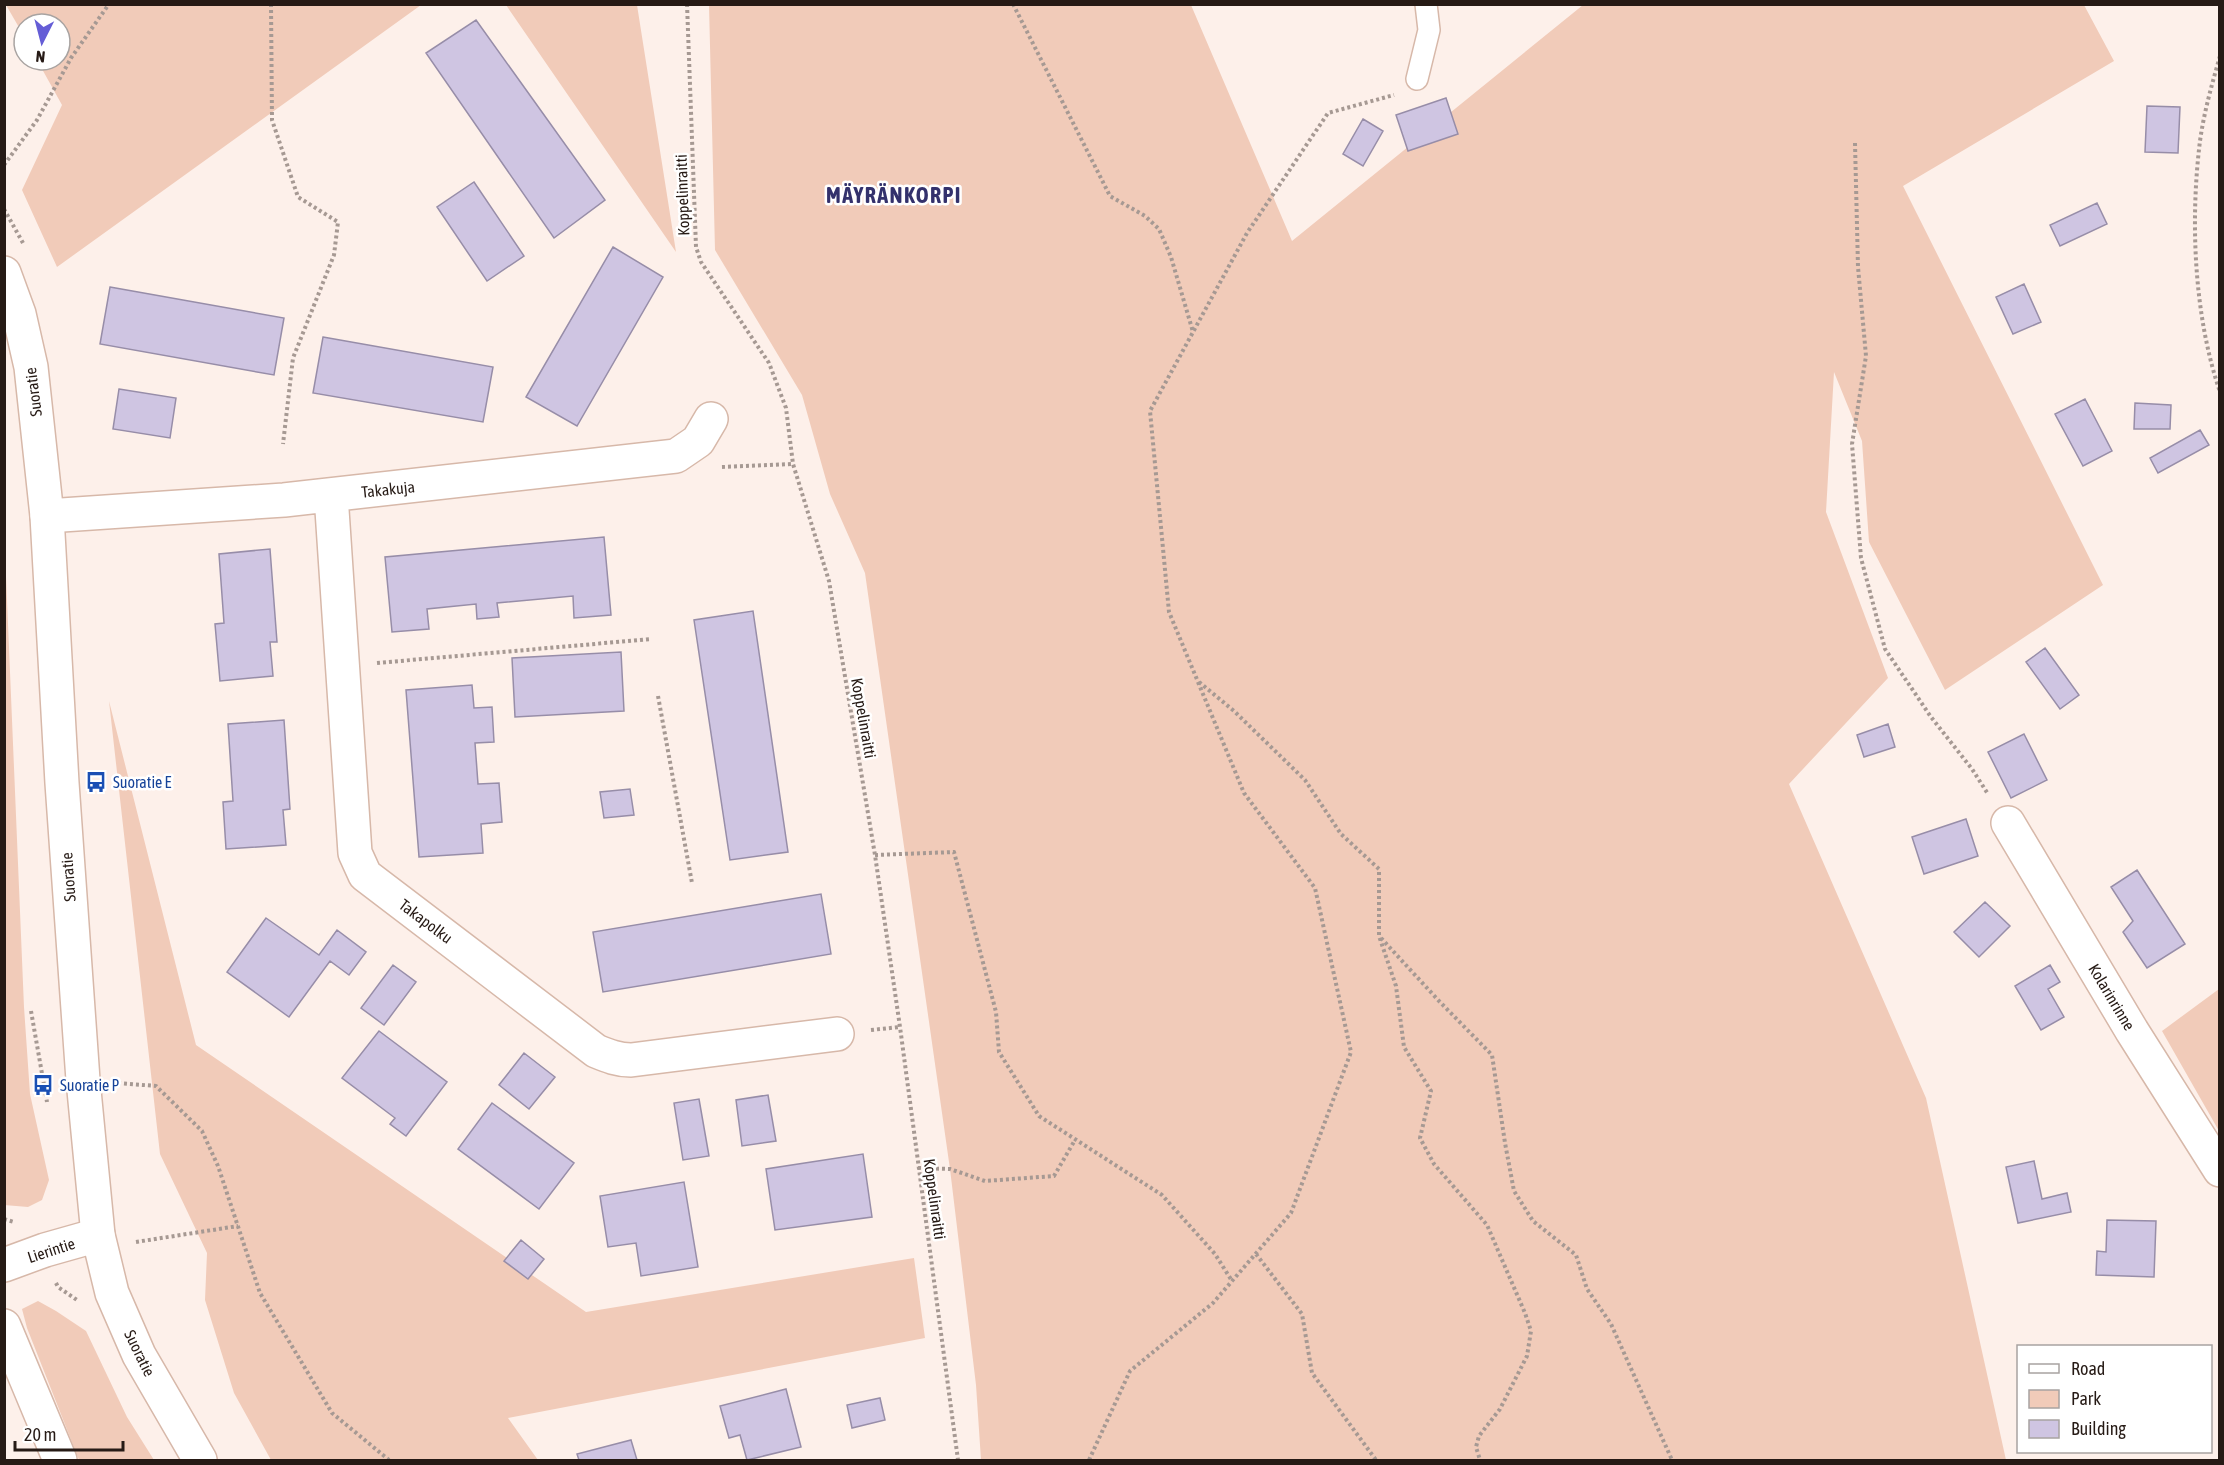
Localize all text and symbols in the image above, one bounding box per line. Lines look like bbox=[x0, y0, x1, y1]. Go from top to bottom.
north arrow bbox=[12, 12, 72, 72]
text: N bbox=[35, 47, 46, 66]
street label: Koppelinraitti bbox=[672, 154, 693, 236]
district label: MÄYRÄNKORPI bbox=[826, 182, 962, 208]
street label: Suoratie bbox=[21, 366, 45, 418]
street label: Takakuja bbox=[360, 477, 416, 502]
street label: Koppelinraitti bbox=[847, 676, 880, 760]
bus stop icon: Suoratie E bbox=[84, 770, 108, 794]
place label: Suoratie E bbox=[113, 773, 172, 791]
street label: Suoratie bbox=[57, 852, 79, 902]
street label: Takapolku bbox=[395, 895, 456, 948]
street label: Kolarinrinne bbox=[2085, 961, 2139, 1033]
bus stop icon: Suoratie P bbox=[31, 1073, 55, 1097]
place label: Suoratie P bbox=[60, 1076, 120, 1094]
street label: Koppelinraitti bbox=[919, 1157, 950, 1241]
street label: Lierintie bbox=[25, 1234, 77, 1266]
street label: Suoratie bbox=[121, 1327, 159, 1379]
legend bbox=[2017, 1345, 2212, 1453]
text: Road bbox=[2071, 1358, 2105, 1379]
text: Park bbox=[2071, 1388, 2101, 1409]
scale bar bbox=[15, 1414, 123, 1452]
text: Building bbox=[2071, 1418, 2126, 1439]
text: 20 m bbox=[24, 1424, 56, 1445]

